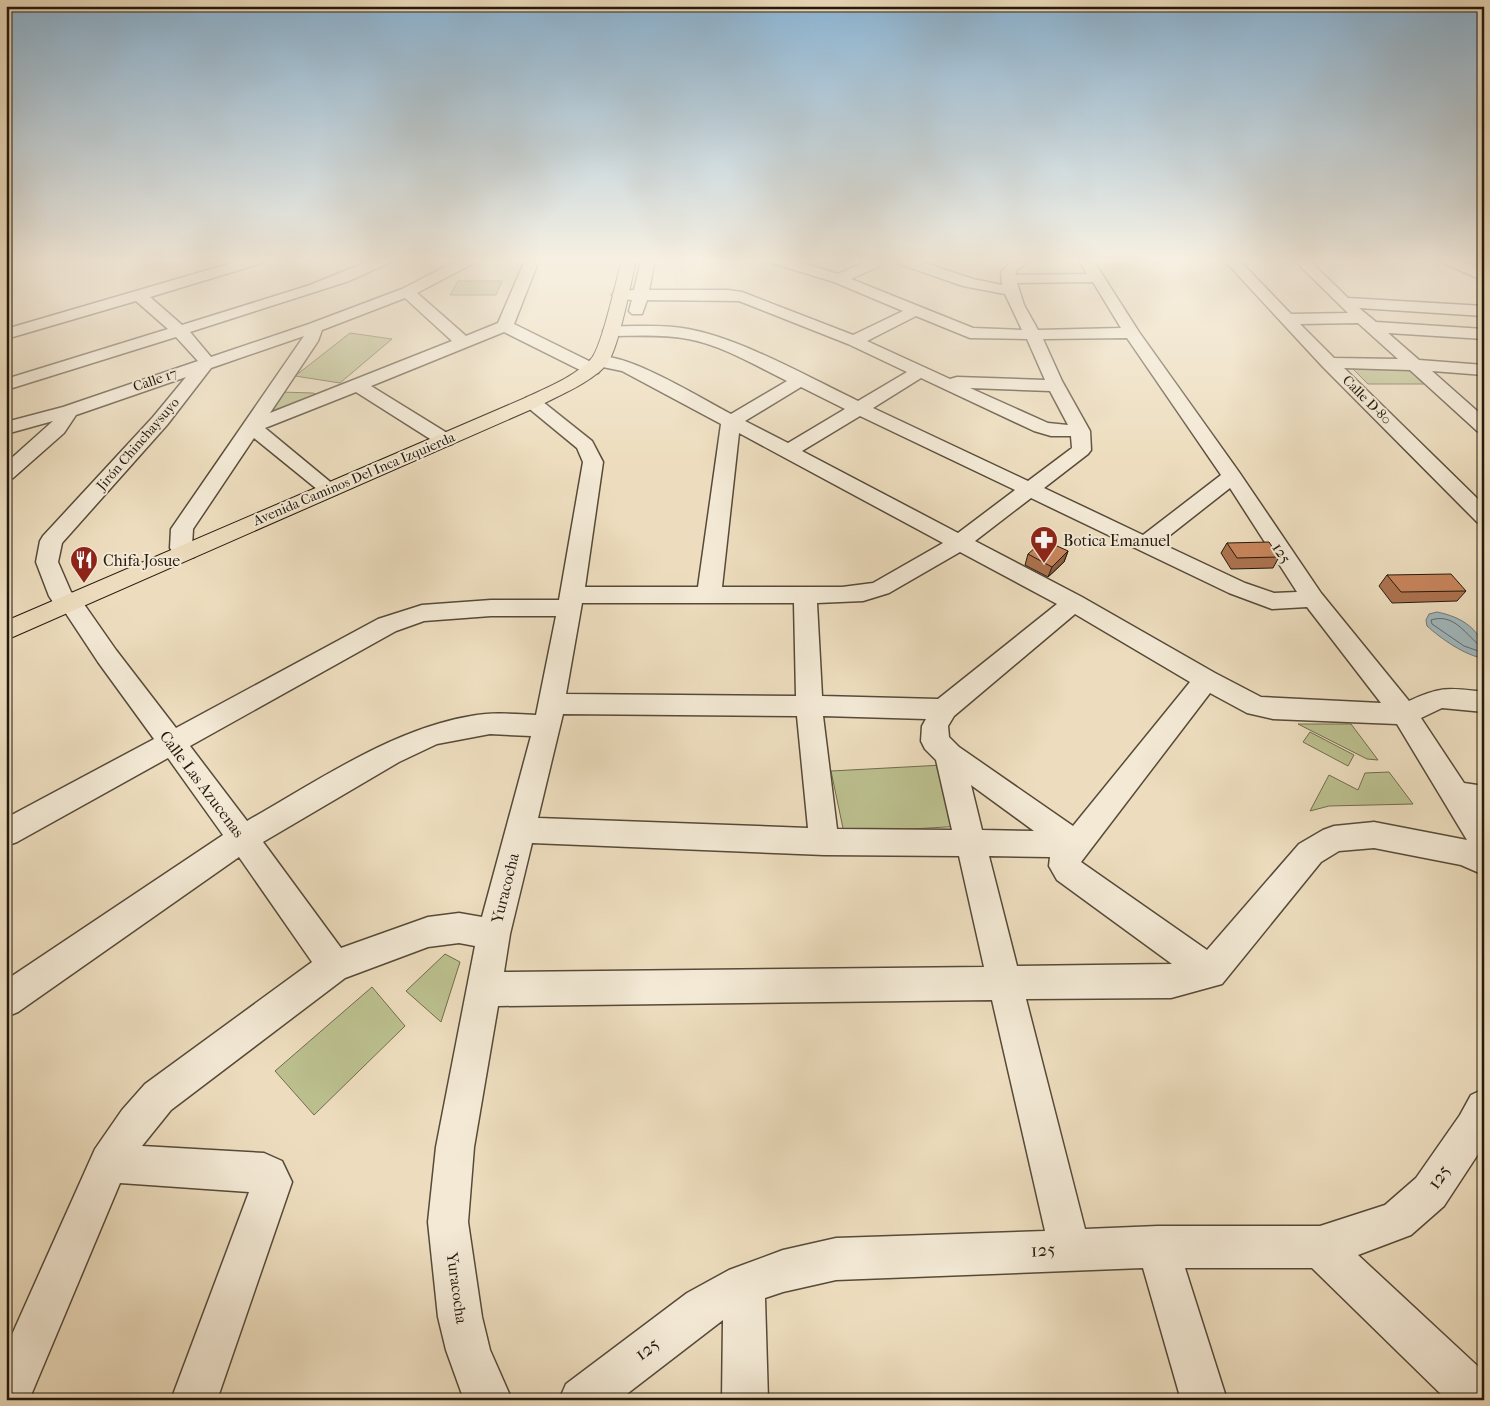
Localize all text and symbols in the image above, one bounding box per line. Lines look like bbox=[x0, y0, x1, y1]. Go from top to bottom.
street label: Calle 17 bbox=[131, 365, 179, 395]
street label: Calle D-80 bbox=[1339, 372, 1395, 428]
street label: Jirón Chinchaysuyo bbox=[92, 394, 183, 495]
street label: Avenida Caminos Del Inca Izquierda bbox=[249, 428, 458, 530]
pharmacy icon: Botica Emanuel bbox=[1029, 525, 1059, 564]
place label: Botica Emanuel bbox=[1063, 531, 1171, 550]
street label: 125 bbox=[1268, 539, 1296, 567]
restaurant icon: Chifa Josue bbox=[69, 545, 99, 584]
place label: Chifa Josue bbox=[103, 551, 180, 570]
street label: Calle Las Azucenas bbox=[156, 727, 248, 841]
street label: Yuracocha bbox=[487, 850, 523, 926]
street label: 125 bbox=[1423, 1161, 1455, 1193]
street label: 125 bbox=[1030, 1238, 1056, 1262]
street label: Yuracocha bbox=[442, 1250, 471, 1325]
street label: 125 bbox=[630, 1333, 664, 1365]

